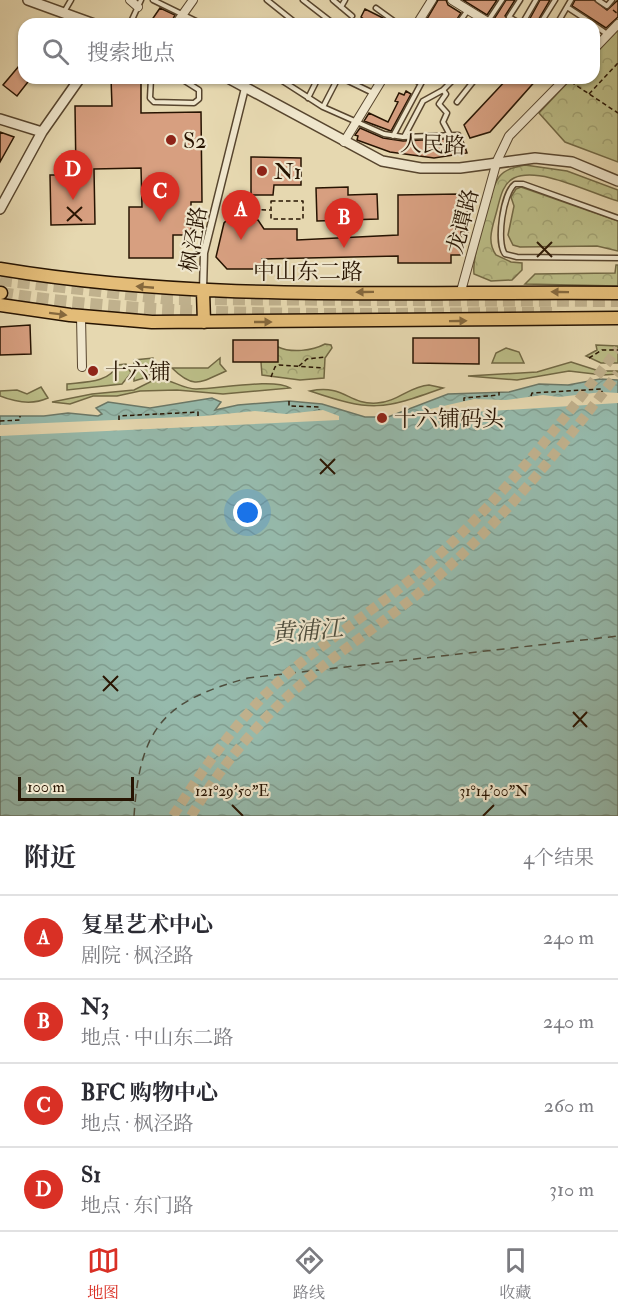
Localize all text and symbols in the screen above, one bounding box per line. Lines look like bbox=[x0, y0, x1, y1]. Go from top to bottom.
search box bbox=[18, 18, 600, 84]
icon: search bbox=[39, 35, 72, 68]
text: 搜索地点 bbox=[87, 39, 175, 67]
place label: S2 bbox=[183, 127, 206, 155]
street label: 人民路 bbox=[399, 130, 466, 160]
marker: S2 bbox=[164, 133, 178, 147]
pin: D bbox=[54, 150, 92, 200]
place label: N1 bbox=[274, 158, 302, 186]
marker: N1 bbox=[255, 164, 269, 178]
pin: C bbox=[140, 172, 180, 222]
street label: 龙谭路 bbox=[441, 186, 485, 257]
pin: A bbox=[222, 190, 260, 240]
pin: B bbox=[324, 198, 364, 248]
street label: 枫泾路 bbox=[174, 204, 214, 274]
street label: 中山东二路 bbox=[253, 258, 363, 286]
one-way arrow bbox=[135, 282, 154, 292]
one-way arrow bbox=[355, 287, 374, 297]
one-way arrow bbox=[550, 287, 569, 297]
one-way arrow bbox=[48, 309, 67, 319]
one-way arrow bbox=[448, 316, 467, 325]
one-way arrow bbox=[253, 317, 272, 327]
place label: 十六铺 bbox=[105, 358, 171, 386]
marker: 十六铺 bbox=[86, 364, 100, 378]
place label: 十六铺码头 bbox=[394, 405, 504, 433]
marker: 十六铺码头 bbox=[375, 411, 389, 425]
your location bbox=[233, 498, 262, 527]
water label: 黄浦江 bbox=[270, 613, 347, 650]
scale bar bbox=[18, 774, 134, 802]
text: 100 m bbox=[27, 777, 65, 797]
text: 121°29'50"E bbox=[195, 782, 269, 801]
text: 31°14'00"N bbox=[459, 782, 529, 801]
text: 附近 bbox=[24, 842, 76, 874]
text: 4个结果 bbox=[523, 845, 594, 870]
text: 复星艺术中心 bbox=[81, 911, 213, 939]
text: A bbox=[37, 925, 50, 950]
text: 240 m bbox=[543, 925, 594, 950]
text: 剧院 · 枫泾路 bbox=[81, 943, 193, 968]
text: N3 bbox=[81, 993, 109, 1021]
text: B bbox=[37, 1009, 50, 1034]
text: 240 m bbox=[543, 1009, 594, 1034]
text: 地点 · 中山东二路 bbox=[81, 1025, 233, 1050]
text: BFC 购物中心 bbox=[81, 1079, 218, 1107]
text: C bbox=[36, 1093, 51, 1118]
text: 260 m bbox=[544, 1093, 594, 1118]
text: 地点 · 枫泾路 bbox=[81, 1111, 193, 1136]
text: S1 bbox=[81, 1161, 101, 1189]
text: D bbox=[35, 1177, 52, 1202]
text: 310 m bbox=[549, 1177, 594, 1202]
text: 地点 · 东门路 bbox=[81, 1193, 193, 1218]
tab: 地图 bbox=[87, 1244, 120, 1303]
tab: 路线 bbox=[293, 1244, 326, 1303]
tab: 收藏 bbox=[499, 1244, 532, 1303]

